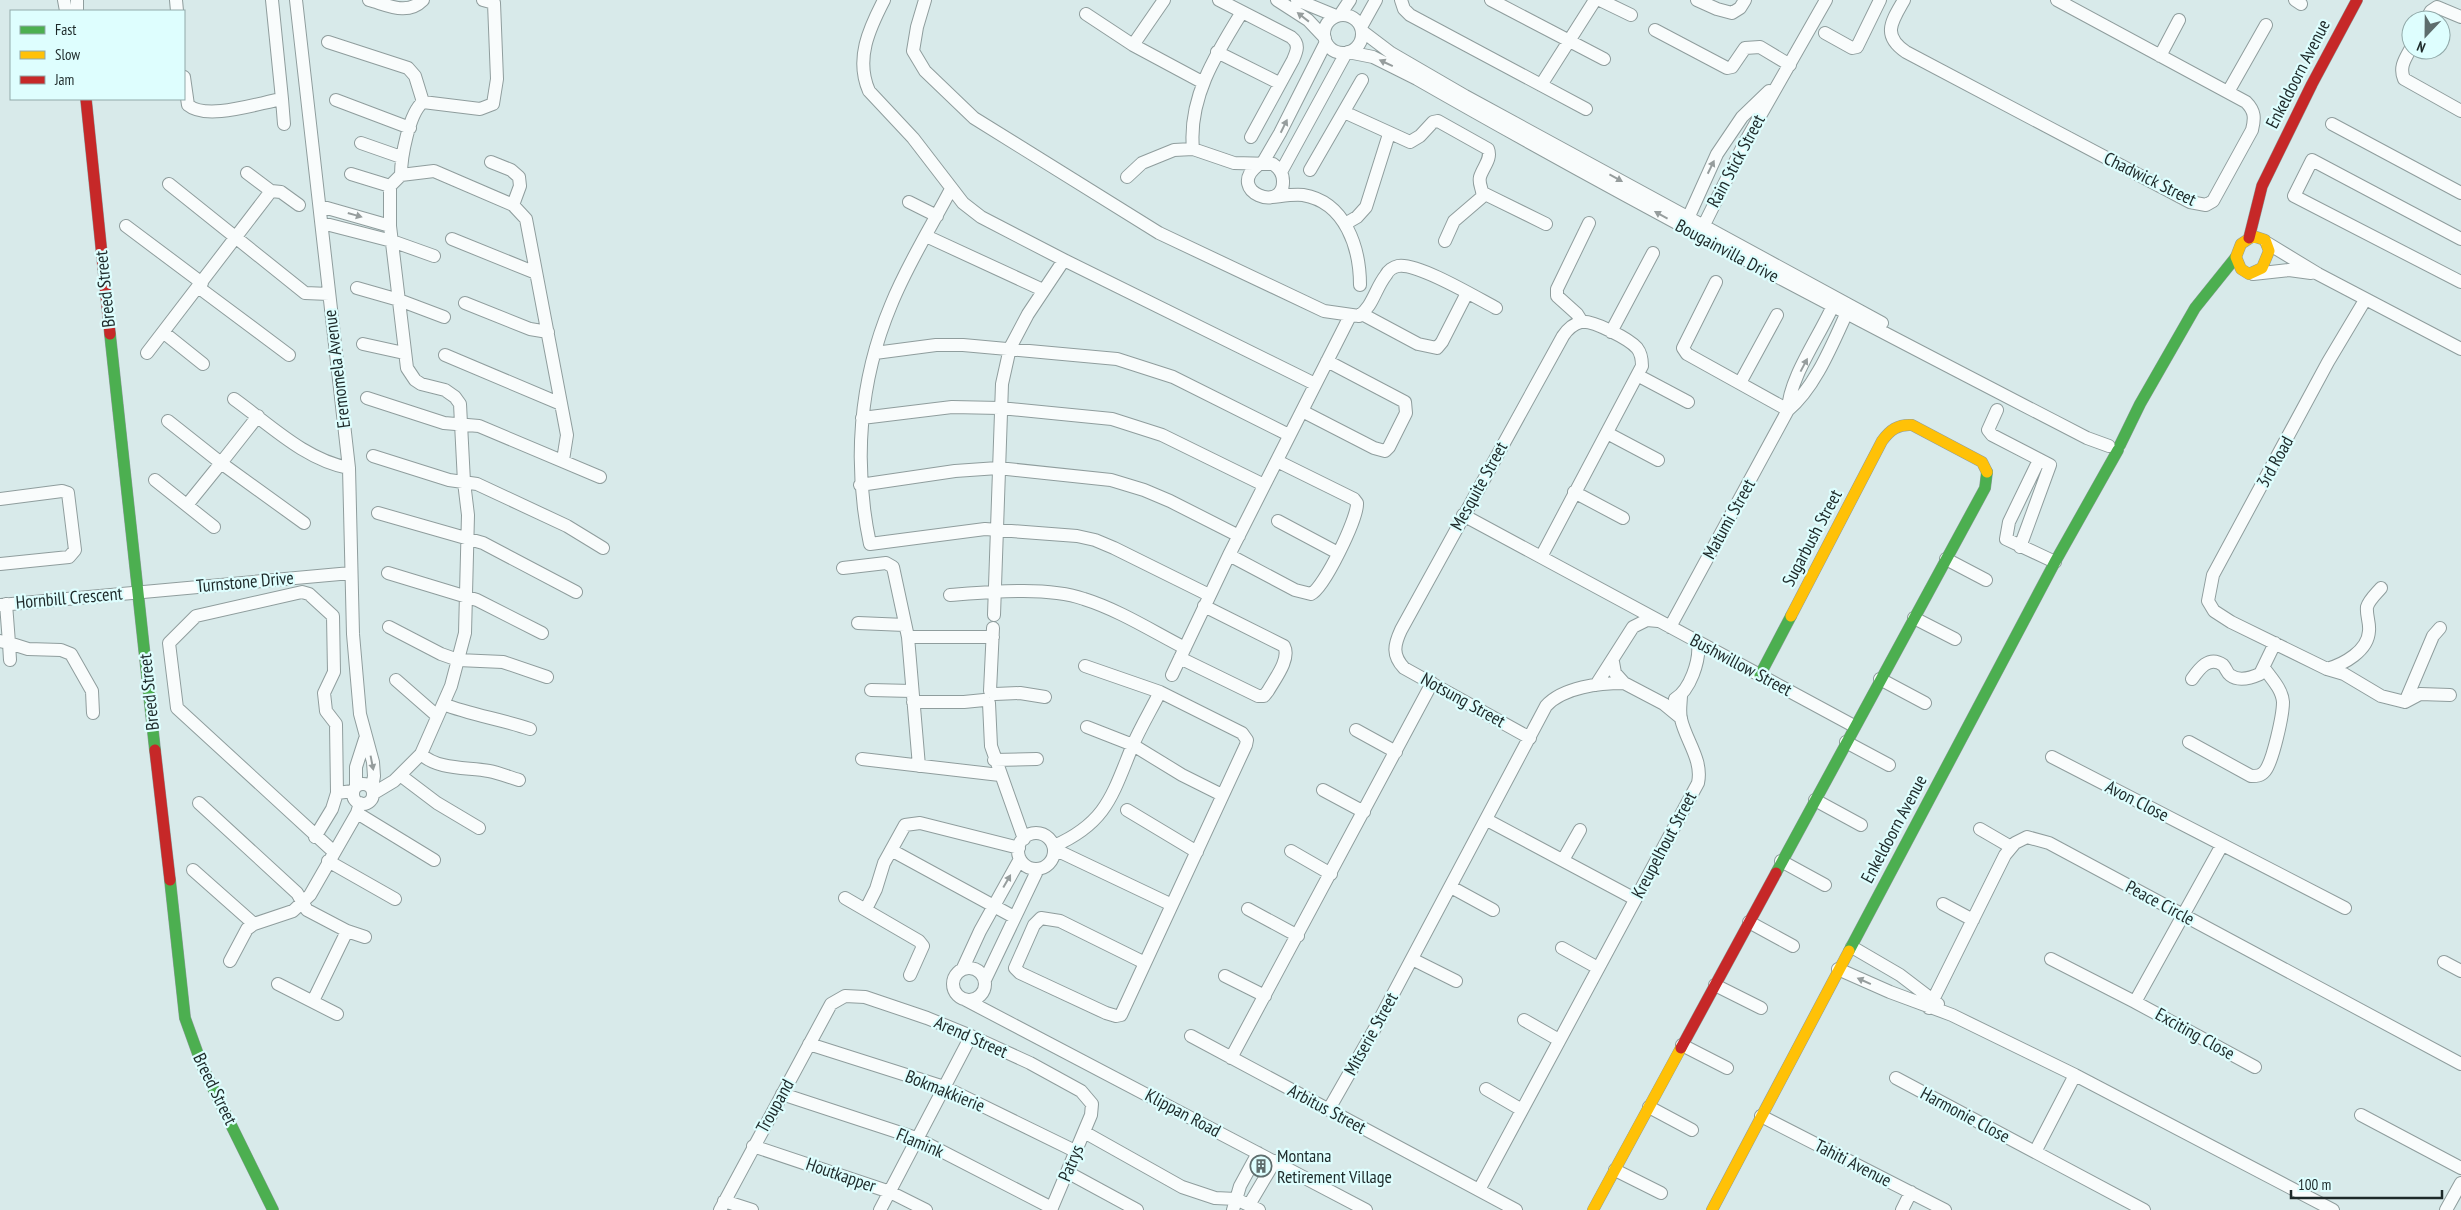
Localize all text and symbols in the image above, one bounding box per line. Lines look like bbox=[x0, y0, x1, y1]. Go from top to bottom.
legend bbox=[10, 10, 185, 100]
north arrow bbox=[2401, 10, 2451, 60]
one-way arrow bbox=[1296, 12, 1310, 22]
street label: Enkeldoorn Avenue bbox=[2260, 15, 2335, 132]
text: Fast bbox=[55, 20, 76, 39]
text: N bbox=[2414, 37, 2428, 57]
text: Slow bbox=[55, 45, 80, 64]
one-way arrow bbox=[1378, 59, 1393, 68]
text: Jam bbox=[54, 70, 74, 89]
street label: Rain Stick Street bbox=[1701, 110, 1770, 211]
one-way arrow bbox=[1280, 119, 1288, 133]
street label: Chadwick Street bbox=[2100, 146, 2200, 211]
one-way arrow bbox=[1707, 160, 1715, 174]
one-way arrow bbox=[1608, 174, 1623, 182]
one-way arrow bbox=[1654, 211, 1669, 219]
one-way arrow bbox=[348, 212, 363, 220]
street label: Bougainvilla Drive bbox=[1672, 214, 1783, 287]
street label: Breed Street bbox=[89, 250, 120, 329]
street label: Eremomela Avenue bbox=[318, 309, 355, 430]
one-way arrow bbox=[1800, 357, 1808, 372]
street label: 3rd Road bbox=[2251, 432, 2298, 492]
street label: Mesquite Street bbox=[1445, 437, 1512, 534]
street label: Matumi Street bbox=[1697, 475, 1760, 563]
street label: Sugarbush Street bbox=[1776, 485, 1847, 590]
street label: Turnstone Drive bbox=[195, 566, 295, 597]
street label: Hornbill Crescent bbox=[15, 581, 123, 614]
street label: Bushwillow Street bbox=[1686, 628, 1796, 701]
street label: Breed Street bbox=[133, 653, 164, 732]
street label: Notsung Street bbox=[1417, 667, 1510, 732]
one-way arrow bbox=[368, 755, 376, 770]
street label: Enkeldoorn Avenue bbox=[1855, 771, 1932, 887]
street label: Avon Close bbox=[2102, 775, 2173, 826]
street label: Kreupelhout Street bbox=[1626, 787, 1701, 902]
one-way arrow bbox=[1003, 874, 1012, 887]
street label: Peace Circle bbox=[2122, 875, 2199, 930]
one-way arrow bbox=[1857, 977, 1871, 985]
street label: Mitserie Street bbox=[1338, 988, 1403, 1079]
street label: Exciting Close bbox=[2152, 1002, 2239, 1065]
street label: Arend Street bbox=[931, 1010, 1011, 1063]
street label: Breed Street bbox=[188, 1049, 243, 1128]
street label: Bokmakkierie bbox=[902, 1064, 988, 1117]
street label: Troupand bbox=[751, 1075, 799, 1137]
street label: Arbitus Street bbox=[1284, 1078, 1370, 1139]
street label: Harmonie Close bbox=[1917, 1081, 2014, 1148]
street label: Klippan Road bbox=[1142, 1083, 1225, 1142]
street label: Flamink bbox=[893, 1122, 947, 1163]
street label: Tahiti Avenue bbox=[1811, 1133, 1896, 1192]
street label: Patrys bbox=[1053, 1141, 1088, 1185]
place label: Montana Retirement Village bbox=[1277, 1144, 1392, 1188]
street label: Houtkapper bbox=[803, 1152, 879, 1197]
building icon: Montana Retirement Village bbox=[1249, 1154, 1273, 1178]
scale bar bbox=[2291, 1168, 2442, 1200]
text: 100 m bbox=[2298, 1175, 2331, 1194]

